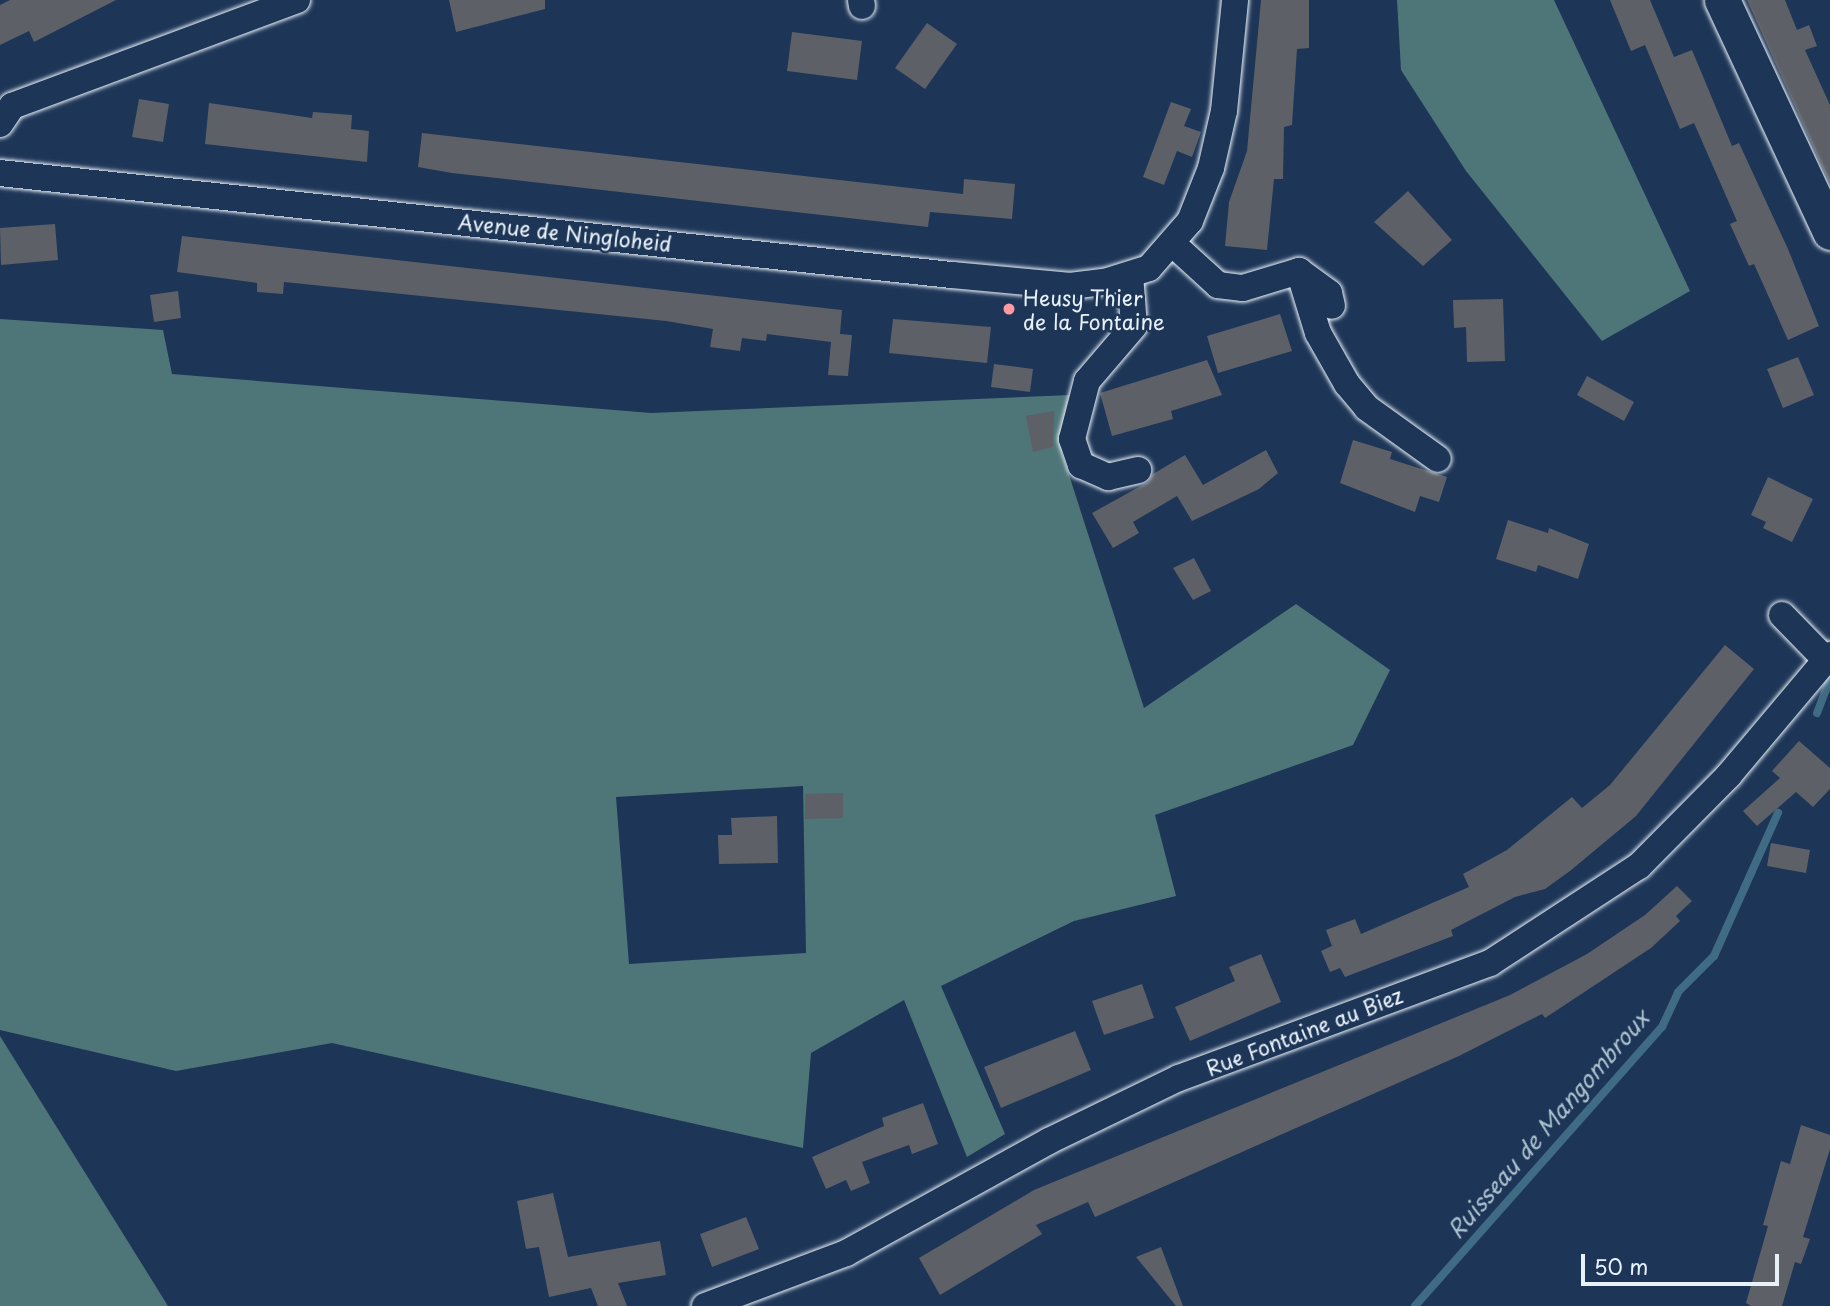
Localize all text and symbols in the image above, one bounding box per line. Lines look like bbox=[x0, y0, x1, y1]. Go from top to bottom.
street label: Avenue de Ningloheid bbox=[457, 208, 673, 256]
place label: Heusy Thier de la Fontaine bbox=[1023, 284, 1166, 334]
marker: Heusy Thier de la Fontaine bbox=[1001, 301, 1017, 317]
street label: Rue Fontaine au Biez bbox=[1200, 981, 1408, 1081]
water label: Ruisseau de Mangombroux bbox=[1441, 1003, 1655, 1245]
scale bar bbox=[1585, 1240, 1783, 1284]
text: 50 m bbox=[1594, 1250, 1648, 1282]

